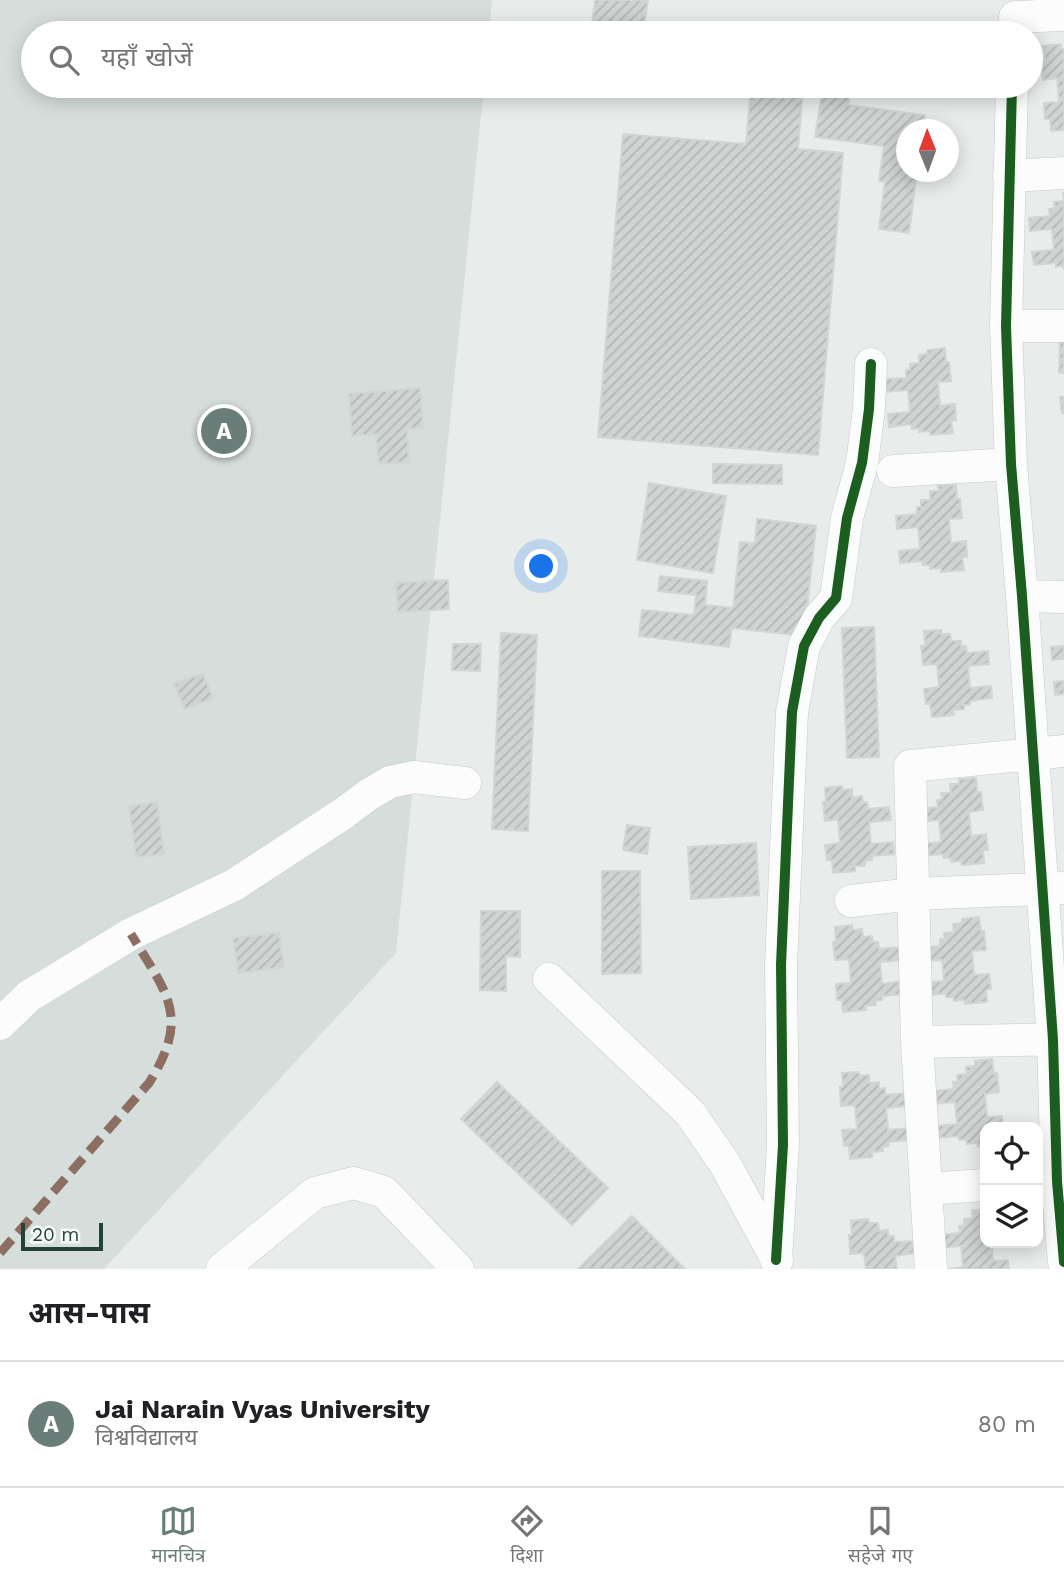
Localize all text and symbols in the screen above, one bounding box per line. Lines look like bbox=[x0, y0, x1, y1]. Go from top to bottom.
search box bbox=[21, 21, 1043, 98]
icon: search bbox=[45, 41, 83, 79]
text: यहाँ खोजें bbox=[101, 42, 193, 72]
north arrow bbox=[896, 119, 959, 182]
pin: A bbox=[201, 405, 247, 457]
your location bbox=[524, 549, 558, 583]
map controls bbox=[980, 1122, 1043, 1248]
button: locate bbox=[980, 1122, 1043, 1185]
button: layers bbox=[980, 1185, 1043, 1248]
scale bar bbox=[21, 1220, 103, 1252]
text: 20 m bbox=[32, 1223, 79, 1246]
text: आस-पास bbox=[28, 1295, 150, 1330]
text: Jai Narain Vyas University bbox=[95, 1394, 430, 1424]
text: A bbox=[43, 1411, 59, 1438]
text: 80 m bbox=[978, 1411, 1036, 1438]
text: विश्वविद्यालय bbox=[95, 1424, 198, 1451]
tab: मानचित्र bbox=[151, 1502, 205, 1570]
tab: दिशा bbox=[508, 1502, 546, 1570]
tab: सहेजे गए bbox=[848, 1502, 913, 1570]

